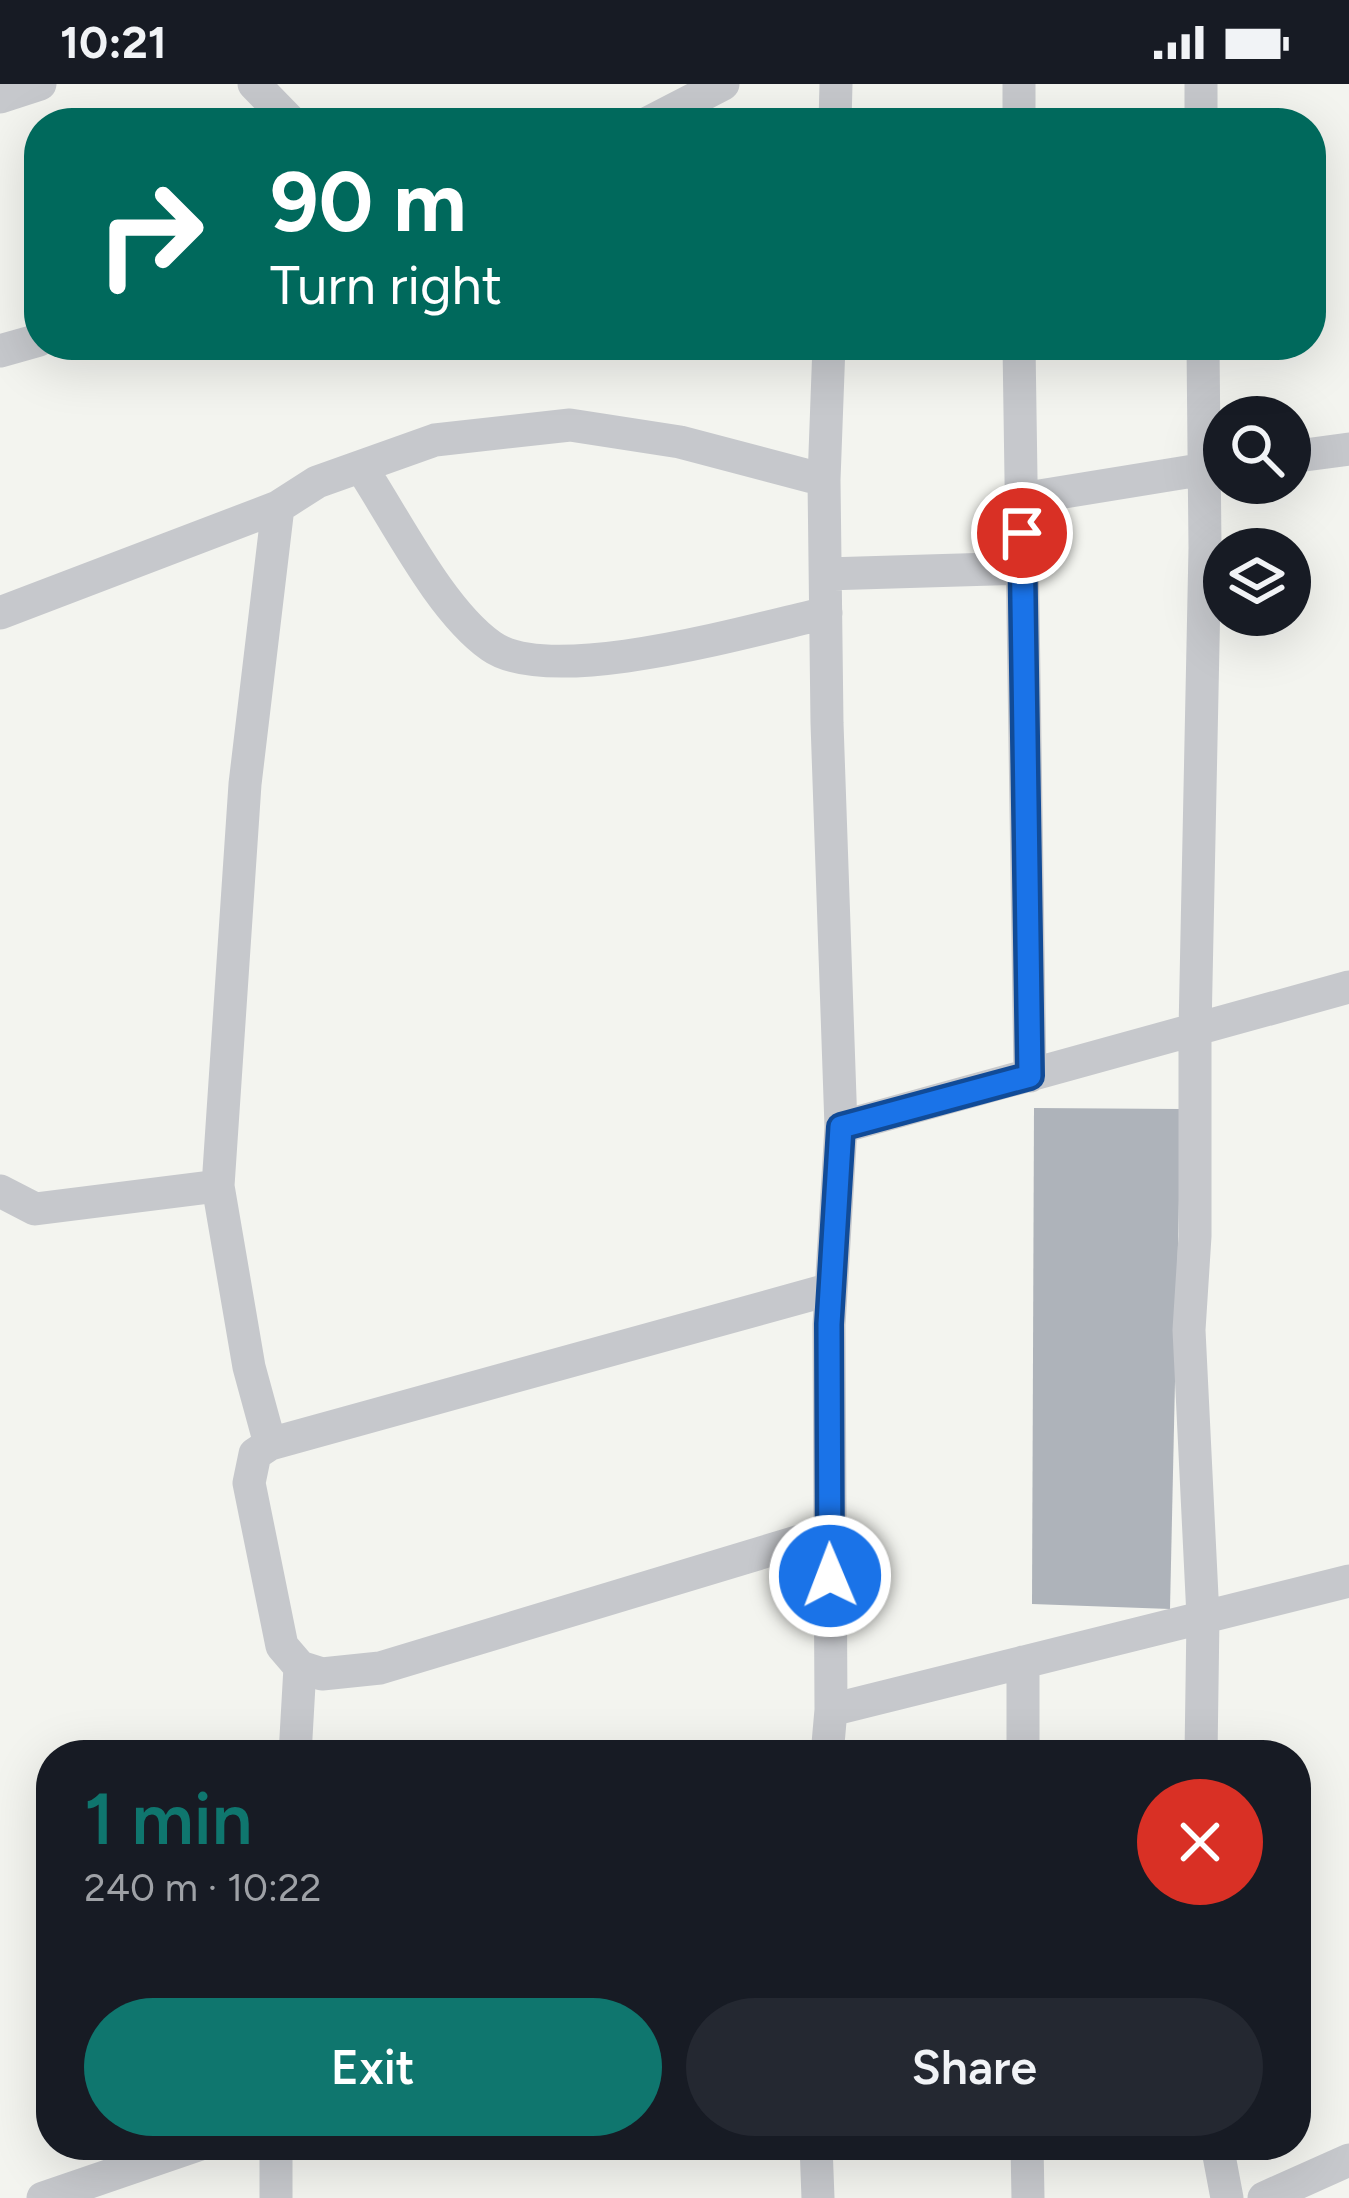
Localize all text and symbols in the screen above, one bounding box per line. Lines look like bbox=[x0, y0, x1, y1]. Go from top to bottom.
text: 10:21 bbox=[60, 15, 167, 69]
text: 90 m bbox=[270, 151, 466, 252]
icon: right bbox=[72, 156, 228, 312]
text: Turn right bbox=[270, 253, 502, 318]
map controls bbox=[1203, 396, 1311, 636]
button: search bbox=[1203, 396, 1311, 504]
pin bbox=[971, 482, 1073, 584]
icon: arrive bbox=[989, 500, 1055, 566]
button: layers bbox=[1203, 528, 1311, 636]
position arrow bbox=[767, 1513, 893, 1639]
text: 1 min bbox=[84, 1776, 252, 1862]
button: close bbox=[1137, 1779, 1263, 1905]
text: 240 m · 10:22 bbox=[84, 1864, 322, 1911]
button: Exit bbox=[84, 1998, 662, 2136]
button: Share bbox=[686, 1998, 1263, 2136]

